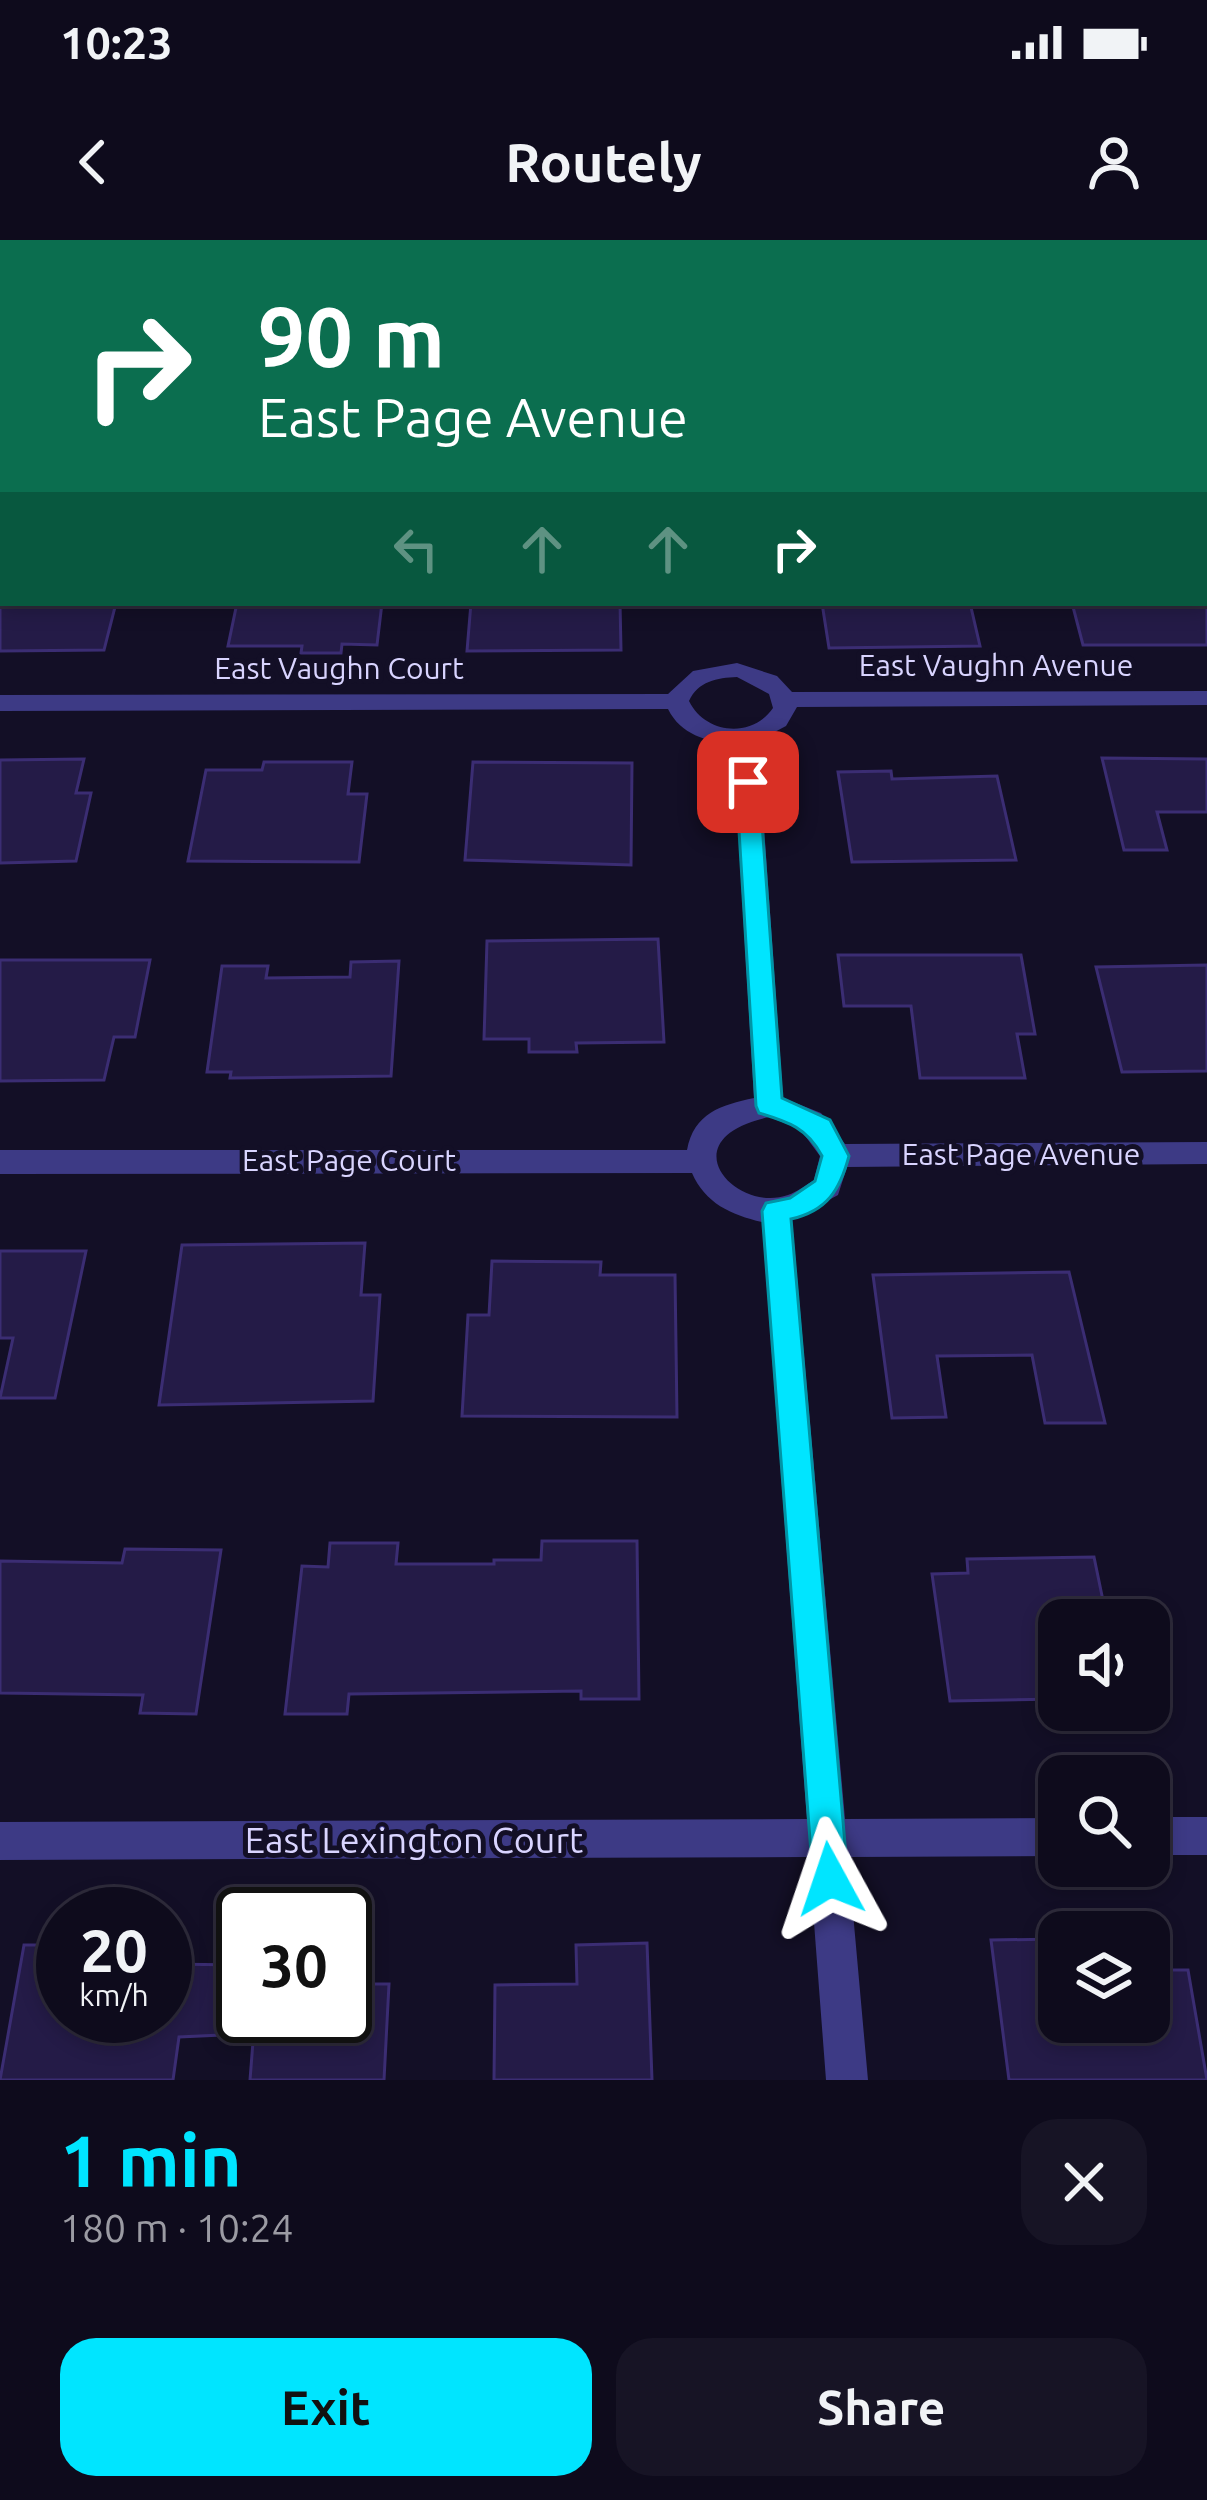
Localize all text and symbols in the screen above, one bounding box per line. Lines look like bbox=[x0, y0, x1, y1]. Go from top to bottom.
text: 10:23 bbox=[60, 17, 173, 68]
icon: back bbox=[60, 129, 126, 195]
icon: person bbox=[1081, 129, 1147, 195]
text: Routely bbox=[505, 132, 702, 192]
icon: right bbox=[60, 288, 216, 444]
text: 90 m bbox=[258, 289, 445, 383]
text: East Page Avenue bbox=[258, 387, 688, 447]
icon: left bbox=[383, 516, 449, 582]
icon: ahead bbox=[509, 516, 575, 582]
icon: ahead bbox=[635, 516, 701, 582]
icon: right bbox=[761, 516, 827, 582]
street label: East Vaughn Avenue bbox=[859, 648, 1133, 682]
street label: East Vaughn Court bbox=[214, 651, 464, 685]
pin bbox=[697, 731, 799, 833]
icon: arrive bbox=[715, 749, 781, 815]
street label: East Page Avenue bbox=[902, 1137, 1140, 1171]
street label: East Page Court bbox=[242, 1143, 456, 1177]
map controls bbox=[1038, 1599, 1170, 2043]
button: sound bbox=[1038, 1599, 1170, 1731]
button: search bbox=[1038, 1755, 1170, 1887]
position arrow bbox=[767, 1816, 893, 1942]
street label: East Lexington Court bbox=[245, 1819, 583, 1860]
speed limit sign: 30 bbox=[216, 1887, 372, 2043]
button: layers bbox=[1038, 1911, 1170, 2043]
text: 20 bbox=[80, 1916, 148, 1983]
text: km/h bbox=[79, 1978, 149, 2012]
button: close bbox=[1021, 2119, 1147, 2245]
text: 1 min bbox=[60, 2120, 242, 2201]
text: 180 m · 10:24 bbox=[60, 2206, 294, 2249]
button: Exit bbox=[60, 2338, 592, 2476]
button: Share bbox=[616, 2338, 1147, 2476]

